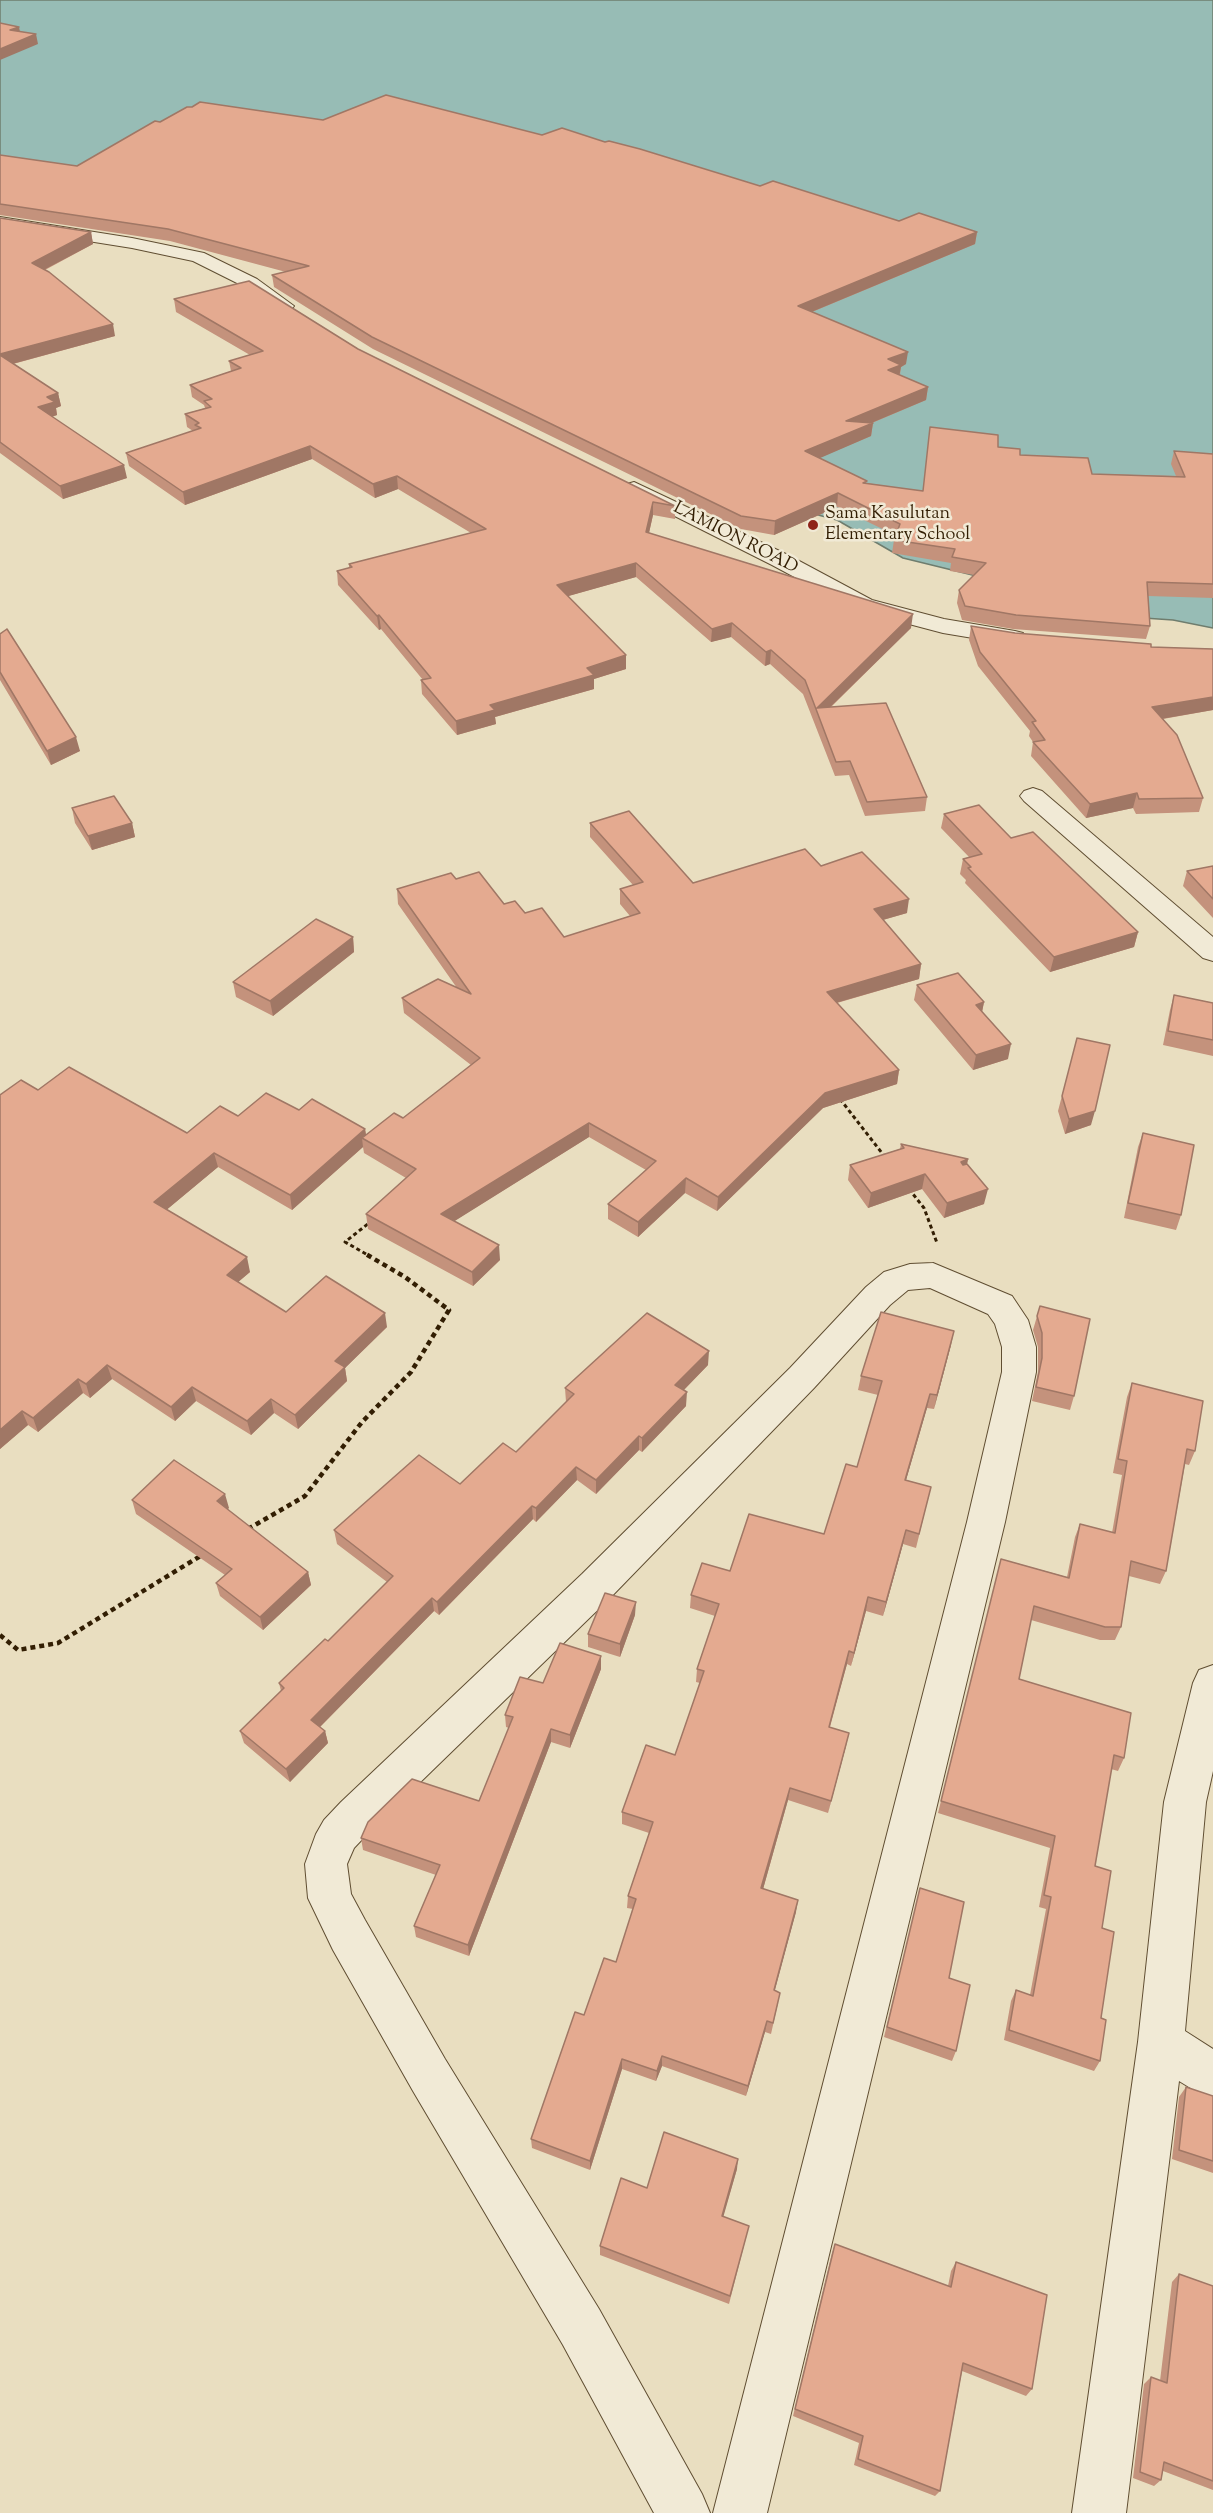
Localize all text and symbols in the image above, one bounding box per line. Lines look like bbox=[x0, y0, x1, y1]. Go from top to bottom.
street label: LAMION ROAD bbox=[669, 498, 801, 580]
place label: Sama Kasulutan Elementary School bbox=[825, 504, 970, 546]
marker: Sama Kasulutan Elementary School bbox=[806, 518, 820, 532]

